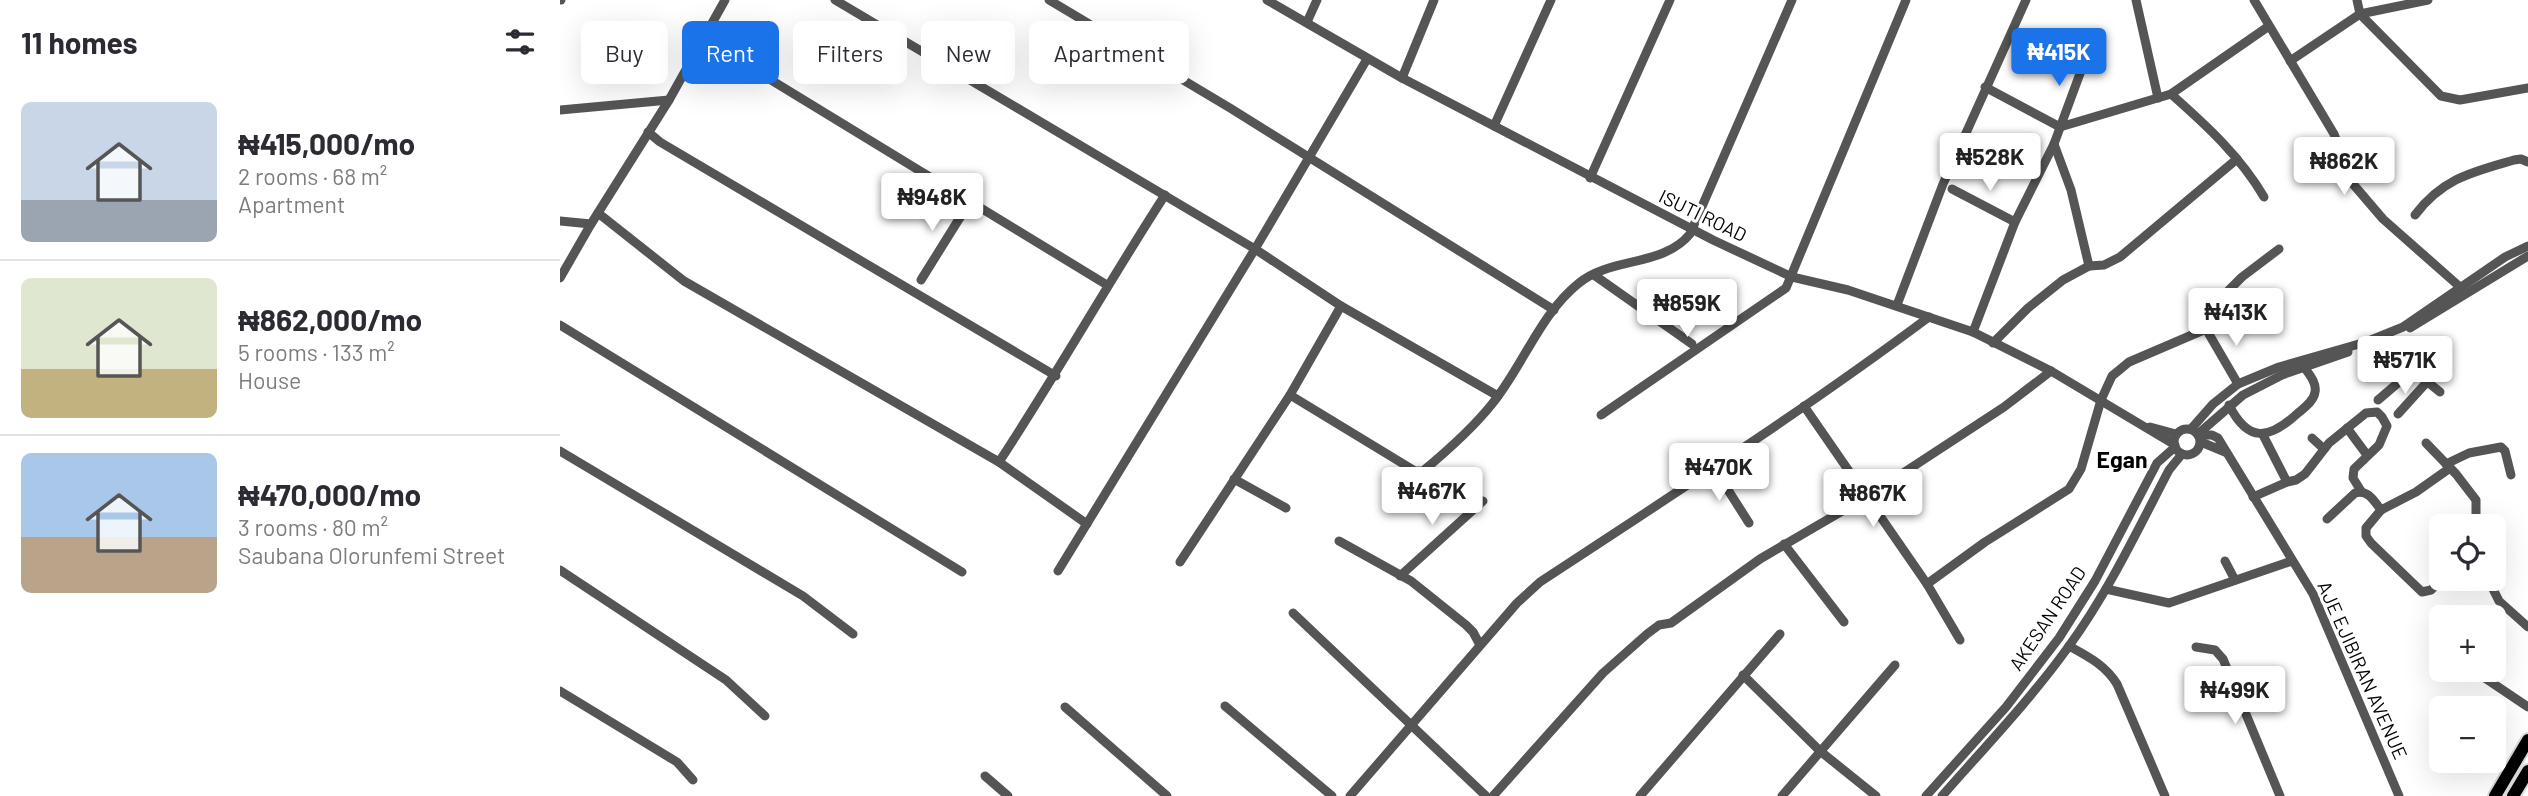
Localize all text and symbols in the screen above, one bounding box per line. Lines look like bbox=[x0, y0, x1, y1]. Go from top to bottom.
chip: Buy bbox=[581, 21, 668, 84]
chip: Rent bbox=[682, 21, 779, 84]
chip: Filters bbox=[793, 21, 907, 84]
chip: New bbox=[921, 21, 1015, 84]
chip: Apartment bbox=[1029, 21, 1189, 84]
icon: filters bbox=[501, 23, 539, 61]
text: 11 homes bbox=[21, 24, 138, 60]
pin: ₦415K bbox=[2010, 28, 2108, 88]
text: ₦415K bbox=[2027, 37, 2091, 65]
text: ₦415,000/mo bbox=[238, 125, 415, 161]
icon: home bbox=[77, 130, 161, 214]
pin: ₦528K bbox=[1941, 134, 2039, 193]
pin: ₦862K bbox=[2295, 138, 2393, 197]
text: ₦528K bbox=[1956, 142, 2024, 170]
text: ₦862K bbox=[2310, 146, 2378, 174]
text: 2 rooms · 68 m² bbox=[238, 162, 387, 190]
pin: ₦948K bbox=[883, 174, 981, 233]
text: ₦948K bbox=[897, 182, 967, 210]
street label: ISUTI ROAD bbox=[1655, 184, 1751, 246]
text: Apartment bbox=[238, 190, 345, 218]
pin: ₦859K bbox=[1638, 280, 1736, 339]
text: ₦859K bbox=[1653, 288, 1721, 316]
pin: ₦413K bbox=[2187, 288, 2285, 348]
text: ₦413K bbox=[2204, 297, 2268, 325]
text: ₦862,000/mo bbox=[238, 301, 422, 337]
icon: home bbox=[77, 306, 161, 390]
pin: ₦571K bbox=[2356, 336, 2454, 396]
text: 5 rooms · 133 m² bbox=[238, 338, 395, 366]
text: ₦571K bbox=[2373, 345, 2437, 373]
text: House bbox=[238, 366, 301, 394]
pin: ₦470K bbox=[1670, 444, 1768, 503]
district label: Egan bbox=[2097, 445, 2147, 473]
text: ₦470K bbox=[1685, 452, 1753, 480]
pin: ₦467K bbox=[1383, 468, 1481, 527]
pin: ₦867K bbox=[1824, 470, 1922, 529]
text: ₦470,000/mo bbox=[238, 476, 421, 512]
text: ₦467K bbox=[1398, 476, 1466, 504]
text: ₦867K bbox=[1839, 478, 1907, 506]
icon: home bbox=[77, 481, 161, 565]
text: 3 rooms · 80 m² bbox=[238, 513, 388, 541]
map controls bbox=[2429, 514, 2506, 773]
button: locate bbox=[2429, 514, 2506, 591]
text: Saubana Olorunfemi Street bbox=[238, 541, 505, 569]
street label: AKESAN ROAD bbox=[2004, 562, 2090, 674]
street label: AJE EJIBIRAN AVENUE bbox=[2313, 577, 2413, 763]
button: + bbox=[2429, 605, 2506, 682]
pin: ₦499K bbox=[2186, 666, 2284, 726]
text: ₦499K bbox=[2200, 675, 2270, 703]
button: − bbox=[2429, 696, 2506, 773]

